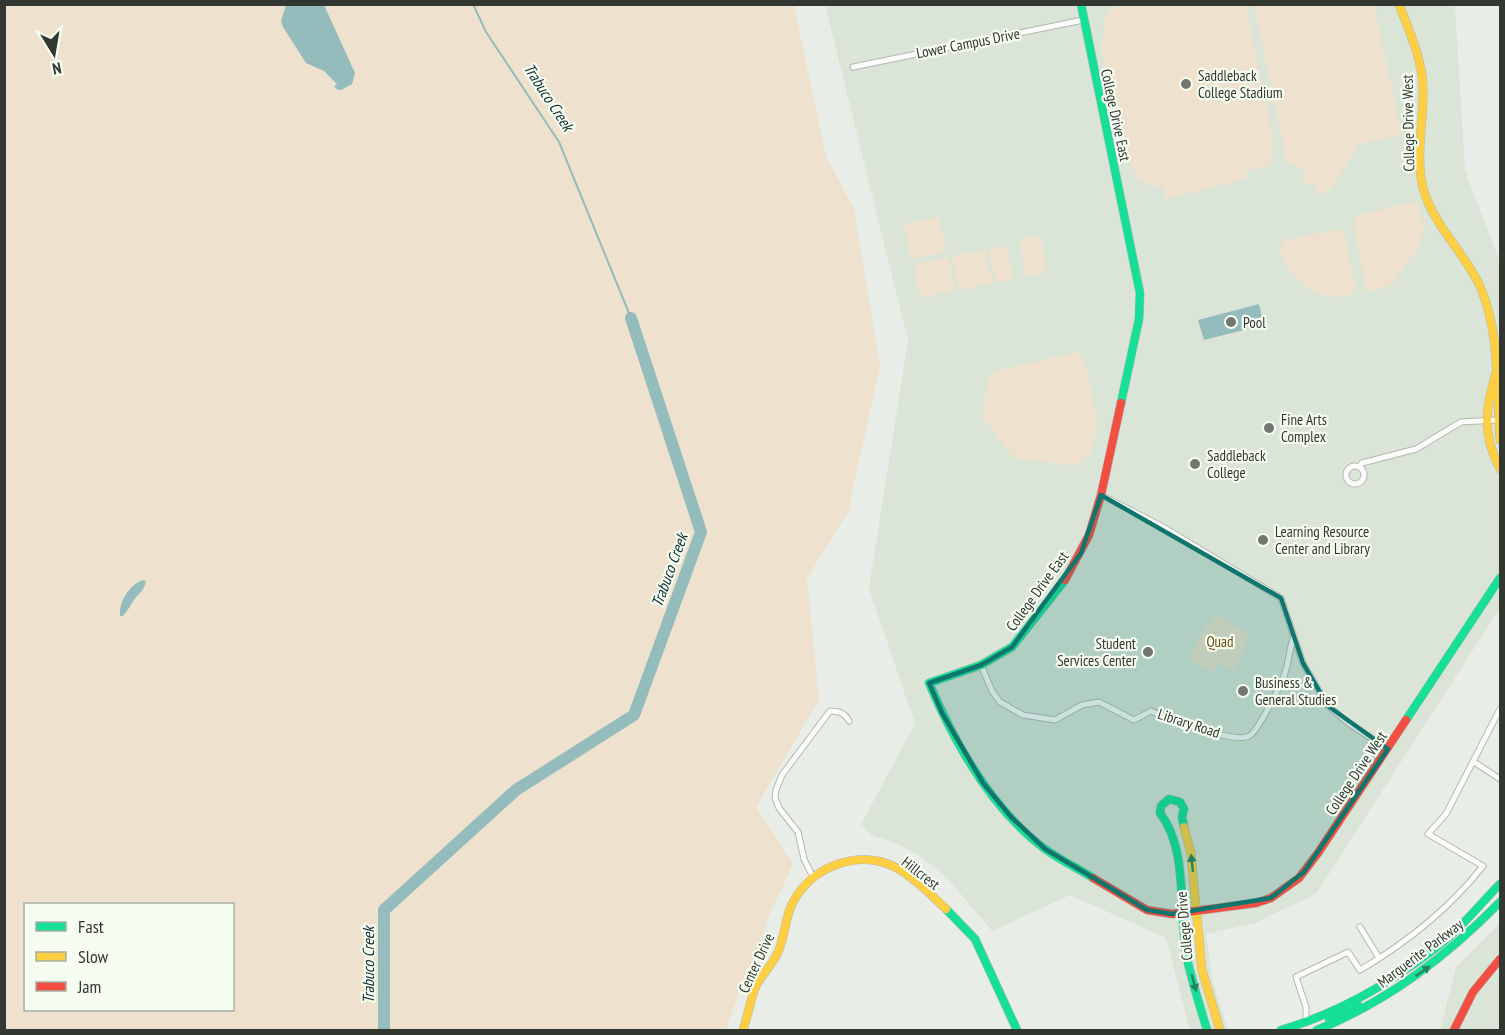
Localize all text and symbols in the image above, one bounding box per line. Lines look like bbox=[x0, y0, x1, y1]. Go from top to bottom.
north arrow bbox=[24, 24, 84, 84]
street label: Lower Campus Drive bbox=[915, 24, 1021, 62]
text: N bbox=[51, 58, 63, 79]
water label: Trabuco Creek bbox=[520, 59, 579, 136]
place label: Saddleback College Stadium bbox=[1198, 66, 1282, 102]
street label: College Drive East bbox=[1097, 67, 1135, 163]
street label: College Drive West bbox=[1398, 74, 1418, 172]
marker: Saddleback College Stadium bbox=[1179, 77, 1193, 91]
place label: Pool bbox=[1243, 313, 1266, 332]
marker: Pool bbox=[1224, 315, 1238, 329]
place label: Fine Arts Complex bbox=[1281, 410, 1327, 446]
marker: Fine Arts Complex bbox=[1262, 421, 1276, 435]
place label: Saddleback College bbox=[1207, 446, 1266, 482]
marker: Saddleback College bbox=[1188, 457, 1202, 471]
place label: Learning Resource Center and Library bbox=[1275, 522, 1370, 558]
water label: Trabuco Creek bbox=[646, 529, 692, 610]
marker: Learning Resource Center and Library bbox=[1256, 533, 1270, 547]
street label: College Drive East bbox=[1002, 547, 1072, 635]
park label: Quad bbox=[1206, 632, 1234, 651]
place label: Student Services Center bbox=[1057, 634, 1137, 670]
marker: Student Services Center bbox=[1141, 645, 1155, 659]
place label: Business & General Studies bbox=[1255, 673, 1336, 709]
marker: Business & General Studies bbox=[1236, 684, 1250, 698]
street label: Library Road bbox=[1156, 704, 1222, 742]
street label: College Drive West bbox=[1321, 727, 1391, 819]
street label: Hillcrest bbox=[898, 852, 944, 894]
one-way arrow bbox=[1187, 854, 1197, 873]
street label: College Drive bbox=[1172, 891, 1196, 961]
legend bbox=[24, 903, 234, 1011]
street label: Marguerite Parkway bbox=[1373, 914, 1467, 991]
text: Fast bbox=[78, 915, 104, 938]
water label: Trabuco Creek bbox=[358, 925, 378, 1004]
street label: Center Drive bbox=[734, 930, 778, 996]
text: Slow bbox=[78, 945, 109, 968]
one-way arrow bbox=[1415, 965, 1431, 977]
one-way arrow bbox=[1189, 974, 1199, 992]
text: Jam bbox=[77, 975, 101, 998]

